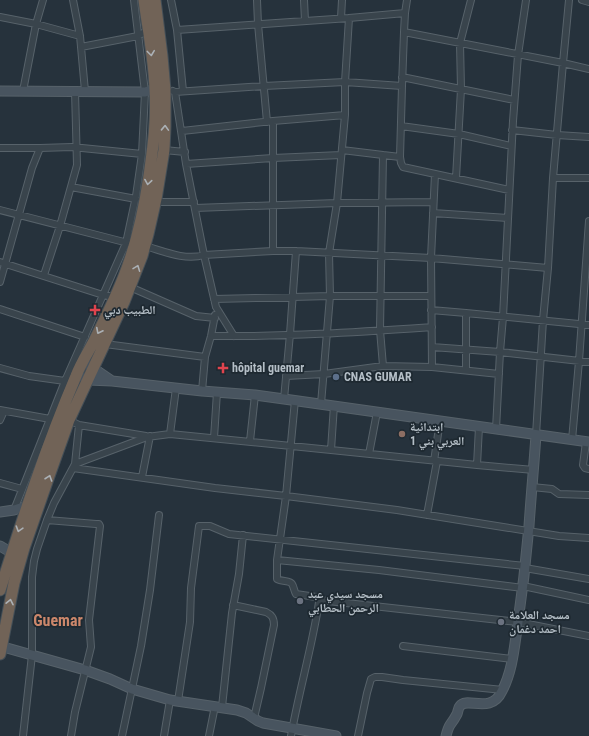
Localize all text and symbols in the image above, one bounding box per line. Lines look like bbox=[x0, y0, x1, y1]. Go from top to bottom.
one-way arrow bbox=[146, 49, 155, 56]
one-way arrow bbox=[161, 125, 169, 131]
one-way arrow bbox=[144, 179, 153, 185]
one-way arrow bbox=[133, 265, 141, 272]
place label: الطبيب دبي bbox=[104, 303, 156, 320]
marker: الطبيب دبي bbox=[89, 304, 101, 316]
one-way arrow bbox=[96, 327, 104, 334]
place label: hôpital guemar bbox=[232, 361, 304, 375]
marker: hôpital guemar bbox=[217, 362, 229, 374]
place label: CNAS GUMAR bbox=[344, 370, 412, 384]
marker: CNAS GUMAR bbox=[331, 372, 341, 382]
place label: ابتدائية العربي بني 1 bbox=[410, 420, 464, 451]
marker: ابتدائية العربي بني 1 bbox=[397, 429, 407, 439]
one-way arrow bbox=[44, 475, 52, 482]
one-way arrow bbox=[16, 526, 24, 533]
place label: مسجد سيدي عبد الرحمن الحطابي bbox=[308, 587, 383, 618]
marker: مسجد سيدي عبد الرحمن الحطابي bbox=[295, 596, 305, 606]
one-way arrow bbox=[6, 599, 14, 605]
place label: مسجد العلامة احمد دغمان bbox=[509, 608, 570, 637]
district label: Guemar bbox=[33, 611, 83, 630]
marker: مسجد العلامة احمد دغمان bbox=[496, 617, 506, 627]

